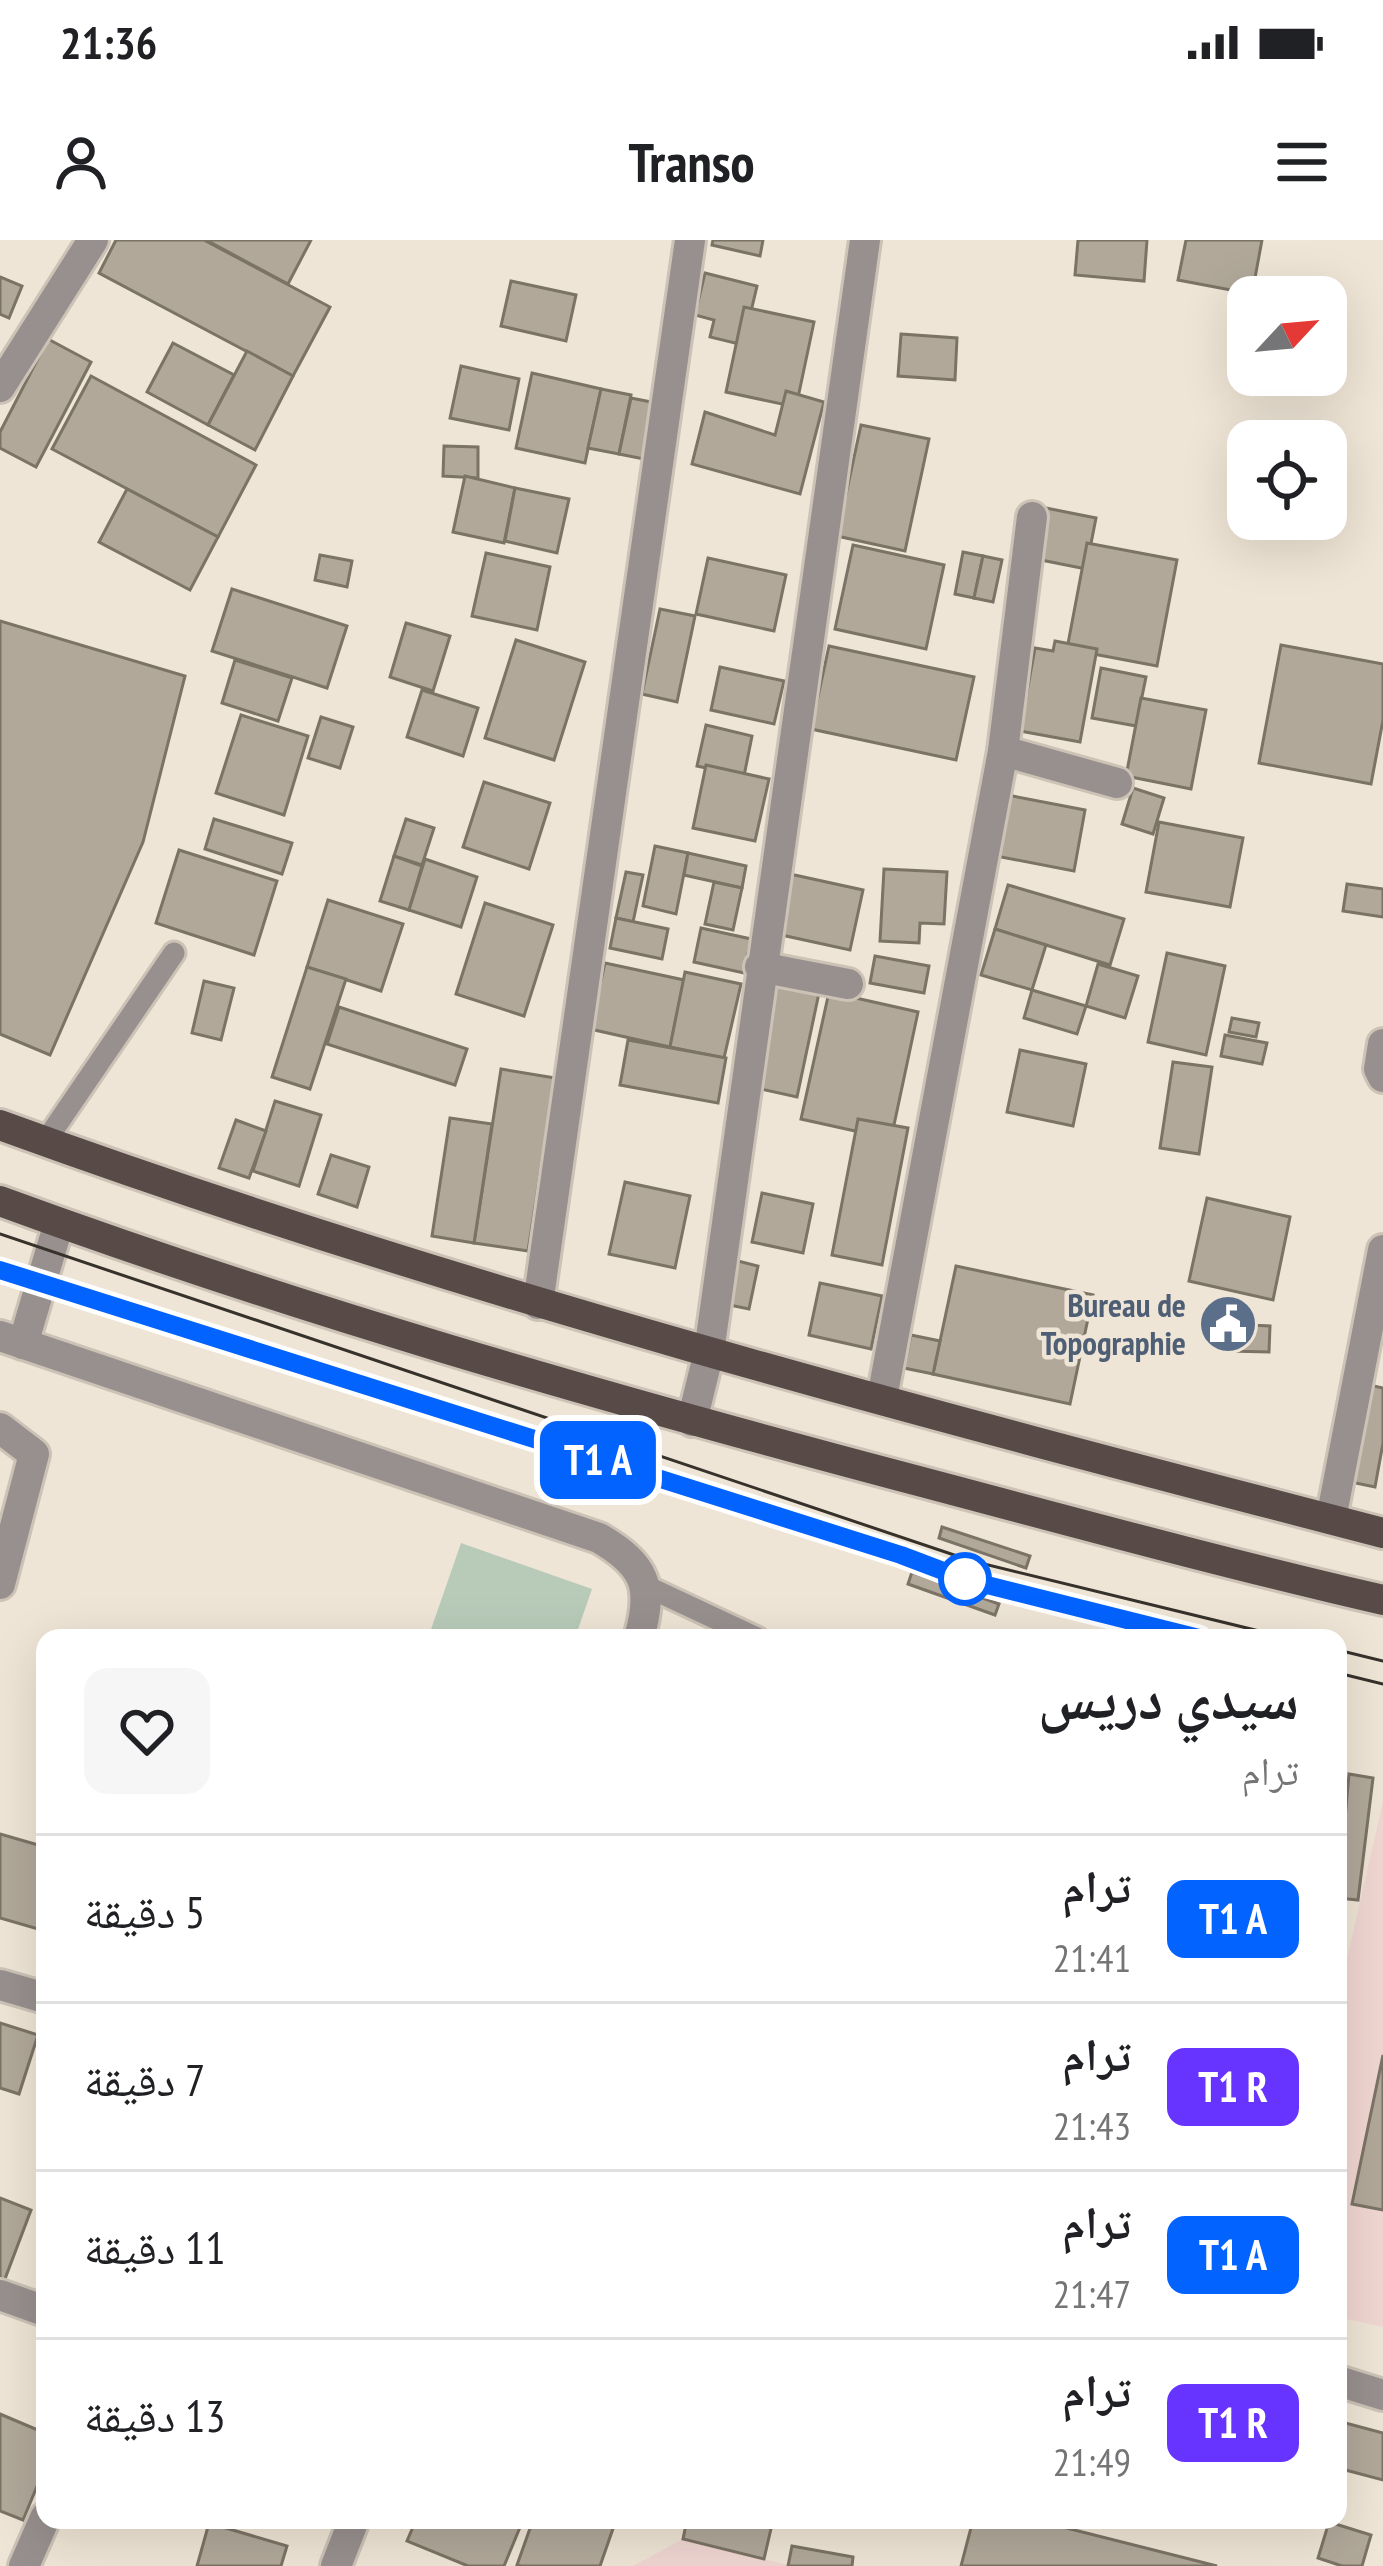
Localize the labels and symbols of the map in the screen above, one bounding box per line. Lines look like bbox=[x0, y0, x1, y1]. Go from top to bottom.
north arrow bbox=[1227, 276, 1347, 396]
place label: Bureau de Topographie bbox=[1041, 1283, 1186, 1364]
public building icon: Bureau de Topographie bbox=[1197, 1293, 1259, 1355]
line badge: T1 A bbox=[514, 1421, 682, 1499]
unlabelled marker bbox=[940, 1554, 990, 1604]

